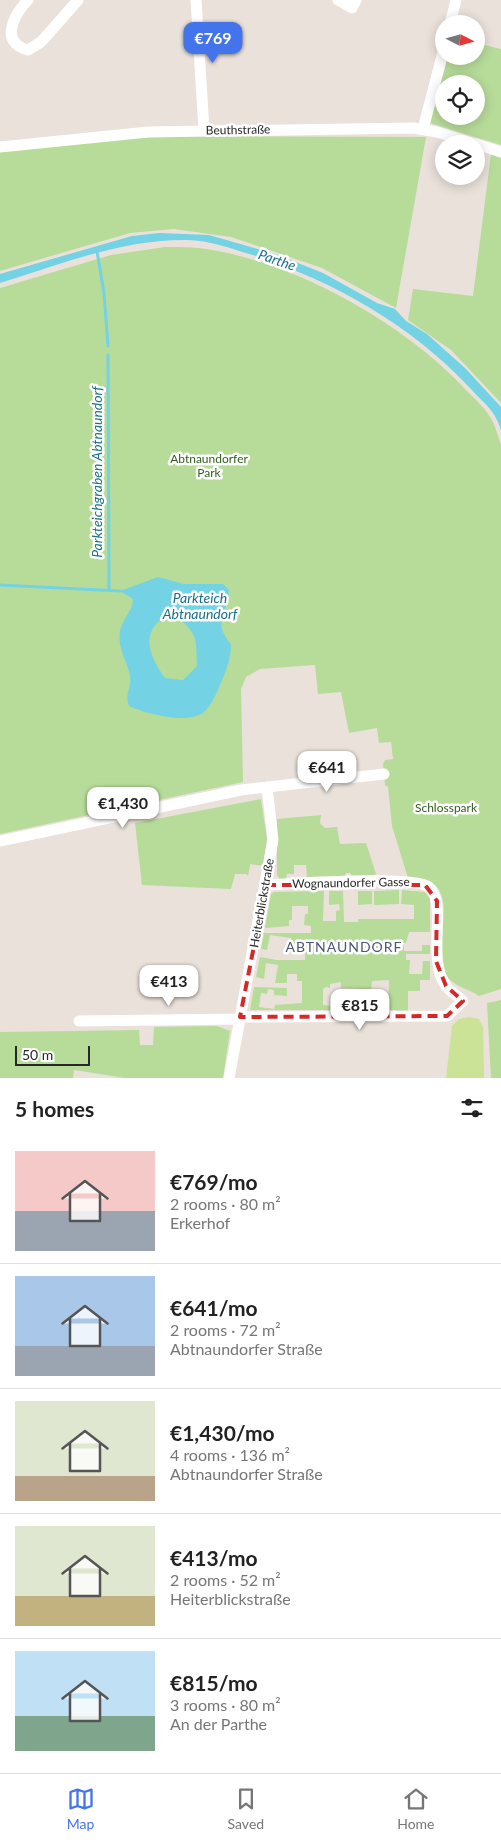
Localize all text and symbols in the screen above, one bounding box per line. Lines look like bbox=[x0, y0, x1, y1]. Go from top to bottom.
north arrow bbox=[435, 15, 485, 65]
map controls bbox=[435, 15, 485, 185]
pin: €769 bbox=[183, 22, 243, 64]
text: €769 bbox=[194, 28, 232, 47]
button: locate bbox=[435, 75, 485, 125]
street label: Beuthstraße bbox=[205, 121, 270, 138]
button: layers bbox=[435, 135, 485, 185]
water label: Parthe bbox=[256, 245, 298, 274]
water label: Parkteichgraben Abtnaundorf bbox=[88, 385, 105, 558]
park label: Abtnaundorfer Park bbox=[170, 451, 248, 480]
water label: Parkteich Abtnaundorf bbox=[162, 589, 239, 622]
pin: €641 bbox=[297, 750, 357, 793]
text: €641 bbox=[308, 757, 346, 776]
pin: €1,430 bbox=[82, 786, 164, 829]
text: €1,430 bbox=[98, 793, 148, 812]
park label: Schlosspark bbox=[415, 800, 478, 815]
street label: Heiterblickstraße bbox=[246, 857, 277, 949]
street label: Wognaundorfer Gasse bbox=[292, 874, 410, 891]
district label: ABTNAUNDORF bbox=[285, 938, 403, 955]
pin: €413 bbox=[139, 964, 199, 1007]
text: €413 bbox=[150, 971, 188, 990]
pin: €815 bbox=[330, 988, 390, 1031]
text: €815 bbox=[341, 995, 379, 1014]
scale bar bbox=[15, 1043, 90, 1066]
text: 50 m bbox=[22, 1046, 53, 1063]
icon: filters bbox=[458, 1094, 486, 1122]
text: 5 homes bbox=[15, 1096, 94, 1121]
text: €769/mo bbox=[170, 1169, 258, 1194]
icon: home bbox=[55, 1171, 115, 1231]
text: 2 rooms · 80 m² bbox=[170, 1194, 281, 1213]
text: Erkerhof bbox=[170, 1213, 230, 1232]
text: €641/mo bbox=[170, 1295, 258, 1320]
icon: home bbox=[55, 1296, 115, 1356]
text: 2 rooms · 72 m² bbox=[170, 1320, 281, 1339]
text: Abtnaundorfer Straße bbox=[170, 1339, 323, 1358]
text: €1,430/mo bbox=[170, 1420, 275, 1445]
icon: home bbox=[55, 1421, 115, 1481]
text: 4 rooms · 136 m² bbox=[170, 1445, 290, 1464]
text: Abtnaundorfer Straße bbox=[170, 1464, 323, 1483]
text: €413/mo bbox=[170, 1545, 258, 1570]
icon: home bbox=[55, 1546, 115, 1606]
text: 2 rooms · 52 m² bbox=[170, 1570, 281, 1589]
text: Heiterblickstraße bbox=[170, 1589, 291, 1608]
text: €815/mo bbox=[170, 1670, 258, 1695]
icon: home bbox=[55, 1671, 115, 1731]
text: 3 rooms · 80 m² bbox=[170, 1695, 281, 1714]
text: An der Parthe bbox=[170, 1714, 267, 1733]
tab: Map bbox=[67, 1785, 95, 1832]
tab: Saved bbox=[228, 1785, 264, 1832]
tab: Home bbox=[397, 1785, 434, 1832]

